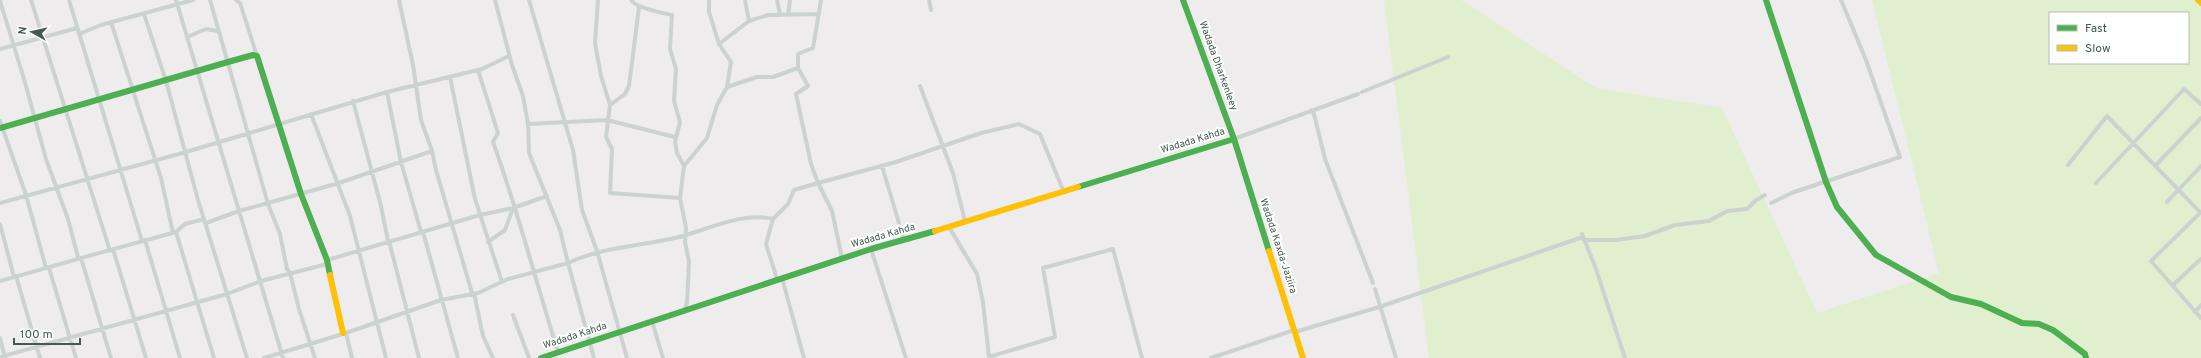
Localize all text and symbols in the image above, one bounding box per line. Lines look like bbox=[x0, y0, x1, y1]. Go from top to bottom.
north arrow bbox=[12, 12, 52, 52]
legend bbox=[2049, 12, 2189, 64]
street label: Wadada Dharkenleey bbox=[1196, 19, 1240, 113]
text: Fast bbox=[2085, 21, 2107, 37]
text: N bbox=[16, 26, 31, 36]
text: Slow bbox=[2085, 41, 2111, 57]
street label: Wadada Kahda bbox=[1159, 125, 1227, 157]
street label: Wadada Kaxda-Jaziira bbox=[1257, 197, 1299, 295]
street label: Wadada Kahda bbox=[849, 221, 917, 251]
scale bar bbox=[14, 320, 80, 346]
street label: Wadada Kahda bbox=[542, 320, 608, 352]
text: 100 m bbox=[20, 327, 53, 343]

